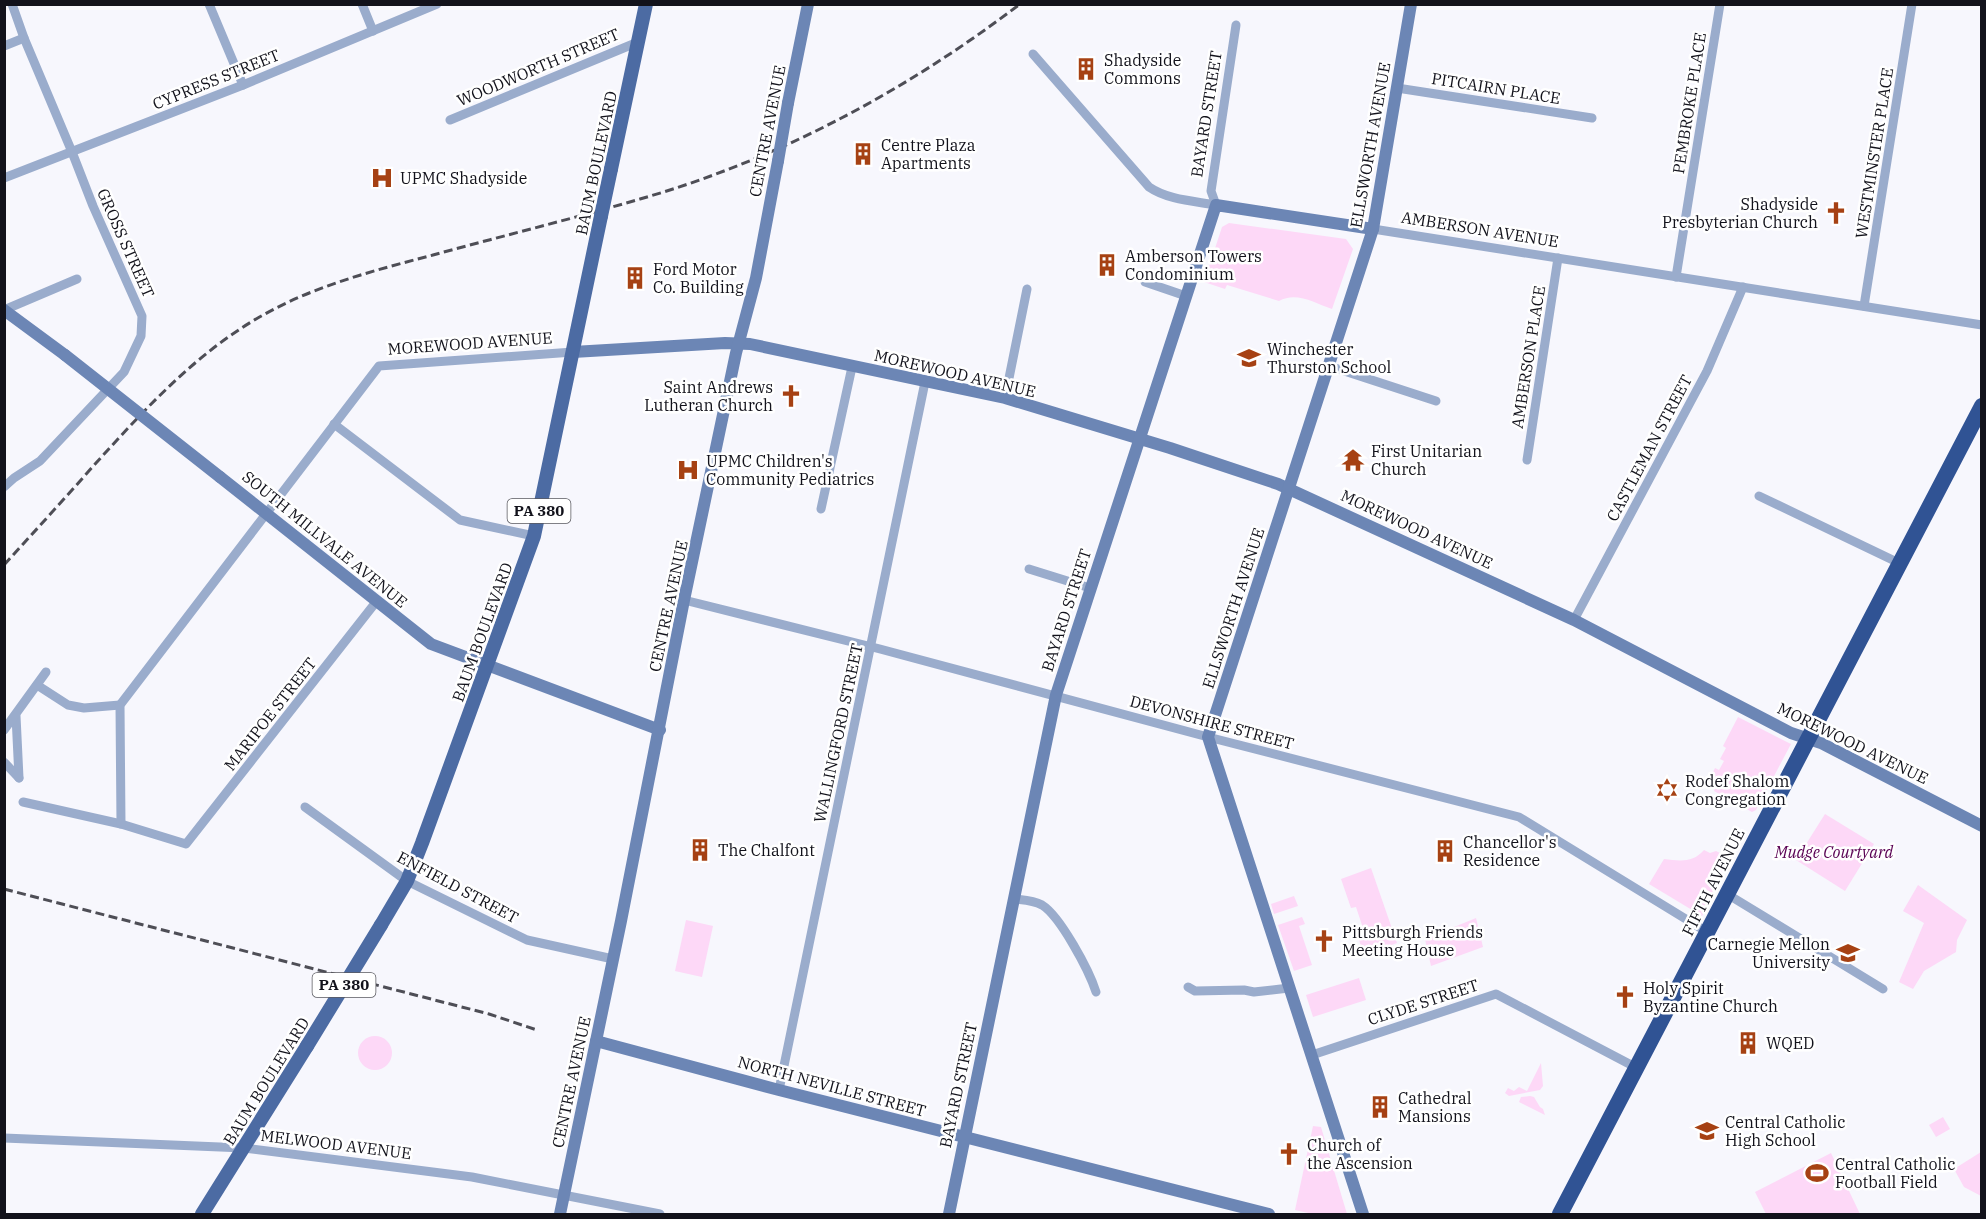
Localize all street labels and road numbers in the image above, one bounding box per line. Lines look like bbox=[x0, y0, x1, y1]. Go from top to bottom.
street label: WOODWORTH STREET bbox=[454, 24, 622, 110]
street label: PEMBROKE PLACE bbox=[1668, 31, 1710, 175]
street label: CYPRESS STREET bbox=[150, 44, 282, 114]
street label: BAYARD STREET bbox=[1186, 49, 1226, 179]
street label: ELLSWORTH AVENUE bbox=[1346, 61, 1394, 229]
street label: CENTRE AVENUE bbox=[744, 63, 790, 199]
street label: WESTMINSTER PLACE bbox=[1851, 66, 1897, 240]
street label: PITCAIRN PLACE bbox=[1430, 68, 1562, 108]
street label: BAUM BOULEVARD bbox=[571, 89, 621, 237]
street label: GROSS STREET bbox=[93, 185, 159, 301]
street label: AMBERSON AVENUE bbox=[1400, 207, 1560, 251]
street label: AMBERSON PLACE bbox=[1507, 284, 1549, 430]
street label: MOREWOOD AVENUE bbox=[387, 327, 553, 359]
street label: MOREWOOD AVENUE bbox=[872, 345, 1038, 401]
street label: CASTLEMAN STREET bbox=[1602, 371, 1696, 525]
street label: SOUTH MILLVALE AVENUE bbox=[238, 466, 412, 612]
street label: MOREWOOD AVENUE bbox=[1338, 485, 1496, 573]
road number: PA 380 bbox=[508, 499, 570, 523]
street label: ELLSWORTH AVENUE bbox=[1198, 525, 1268, 691]
street label: CENTRE AVENUE bbox=[644, 538, 692, 674]
street label: BAYARD STREET bbox=[1037, 546, 1095, 674]
street label: BAUM BOULEVARD bbox=[447, 560, 517, 704]
street label: WALLINGFORD STREET bbox=[809, 642, 867, 824]
street label: MARIPOE STREET bbox=[220, 653, 320, 775]
street label: DEVONSHIRE STREET bbox=[1128, 690, 1296, 754]
street label: MOREWOOD AVENUE bbox=[1774, 698, 1932, 788]
street label: FIFTH AVENUE bbox=[1677, 825, 1749, 939]
street label: ENFIELD STREET bbox=[394, 847, 522, 927]
road number: PA 380 bbox=[312, 973, 376, 997]
street label: CLYDE STREET bbox=[1365, 975, 1481, 1029]
street label: BAUM BOULEVARD bbox=[219, 1013, 313, 1149]
street label: CENTRE AVENUE bbox=[547, 1014, 595, 1150]
street label: BAYARD STREET bbox=[935, 1020, 981, 1150]
street label: NORTH NEVILLE STREET bbox=[736, 1051, 928, 1121]
street label: MELWOOD AVENUE bbox=[259, 1125, 413, 1163]

